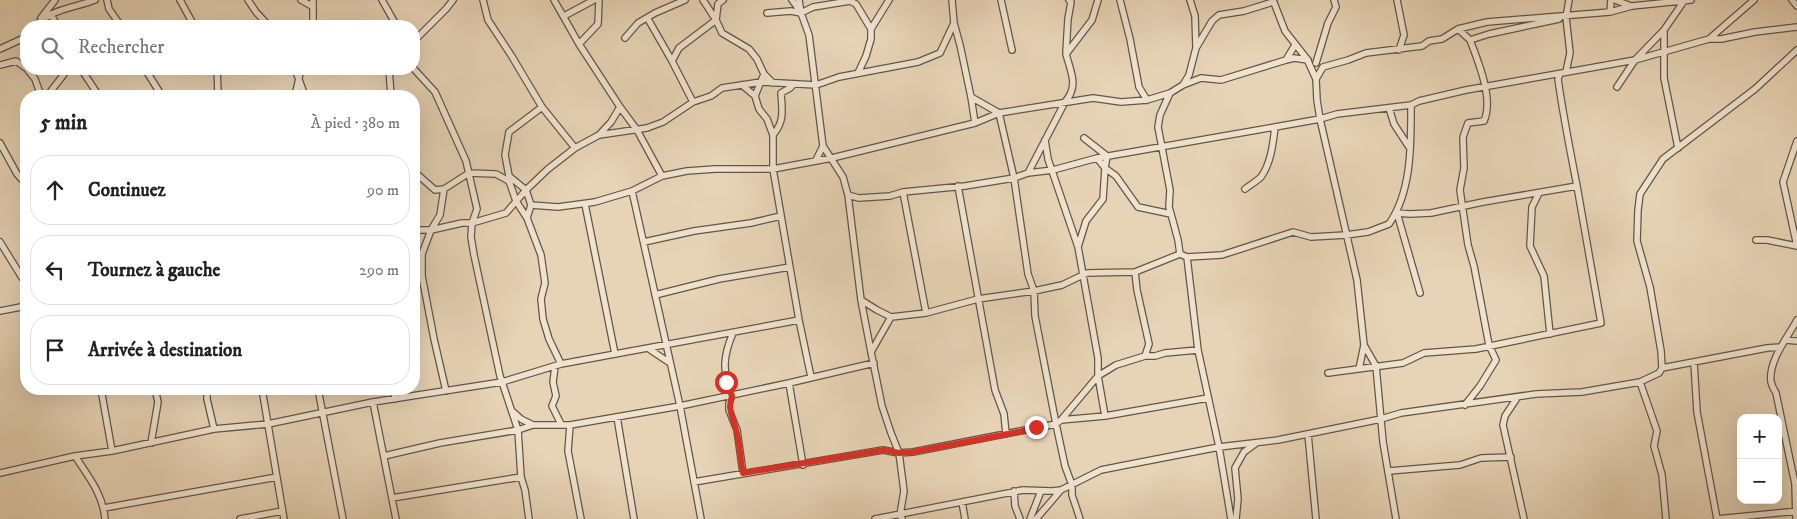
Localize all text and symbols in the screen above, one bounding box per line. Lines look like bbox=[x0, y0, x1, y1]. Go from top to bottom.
search box bbox=[20, 20, 420, 75]
icon: search bbox=[38, 34, 66, 62]
text: Rechercher bbox=[78, 36, 164, 59]
text: 5 min bbox=[40, 110, 87, 136]
text: À pied · 380 m bbox=[311, 113, 400, 133]
icon: ahead bbox=[41, 176, 69, 204]
text: Continuez bbox=[88, 179, 166, 202]
text: 90 m bbox=[367, 180, 399, 200]
icon: left bbox=[41, 256, 69, 284]
text: Tournez à gauche bbox=[88, 259, 220, 282]
text: 290 m bbox=[359, 260, 399, 280]
icon: arrive bbox=[41, 336, 69, 364]
text: Arrivée à destination bbox=[88, 339, 242, 362]
route start bbox=[715, 371, 738, 394]
map controls bbox=[1737, 414, 1782, 504]
button: + bbox=[1737, 414, 1782, 459]
route end bbox=[1025, 416, 1048, 439]
button: − bbox=[1737, 459, 1782, 504]

